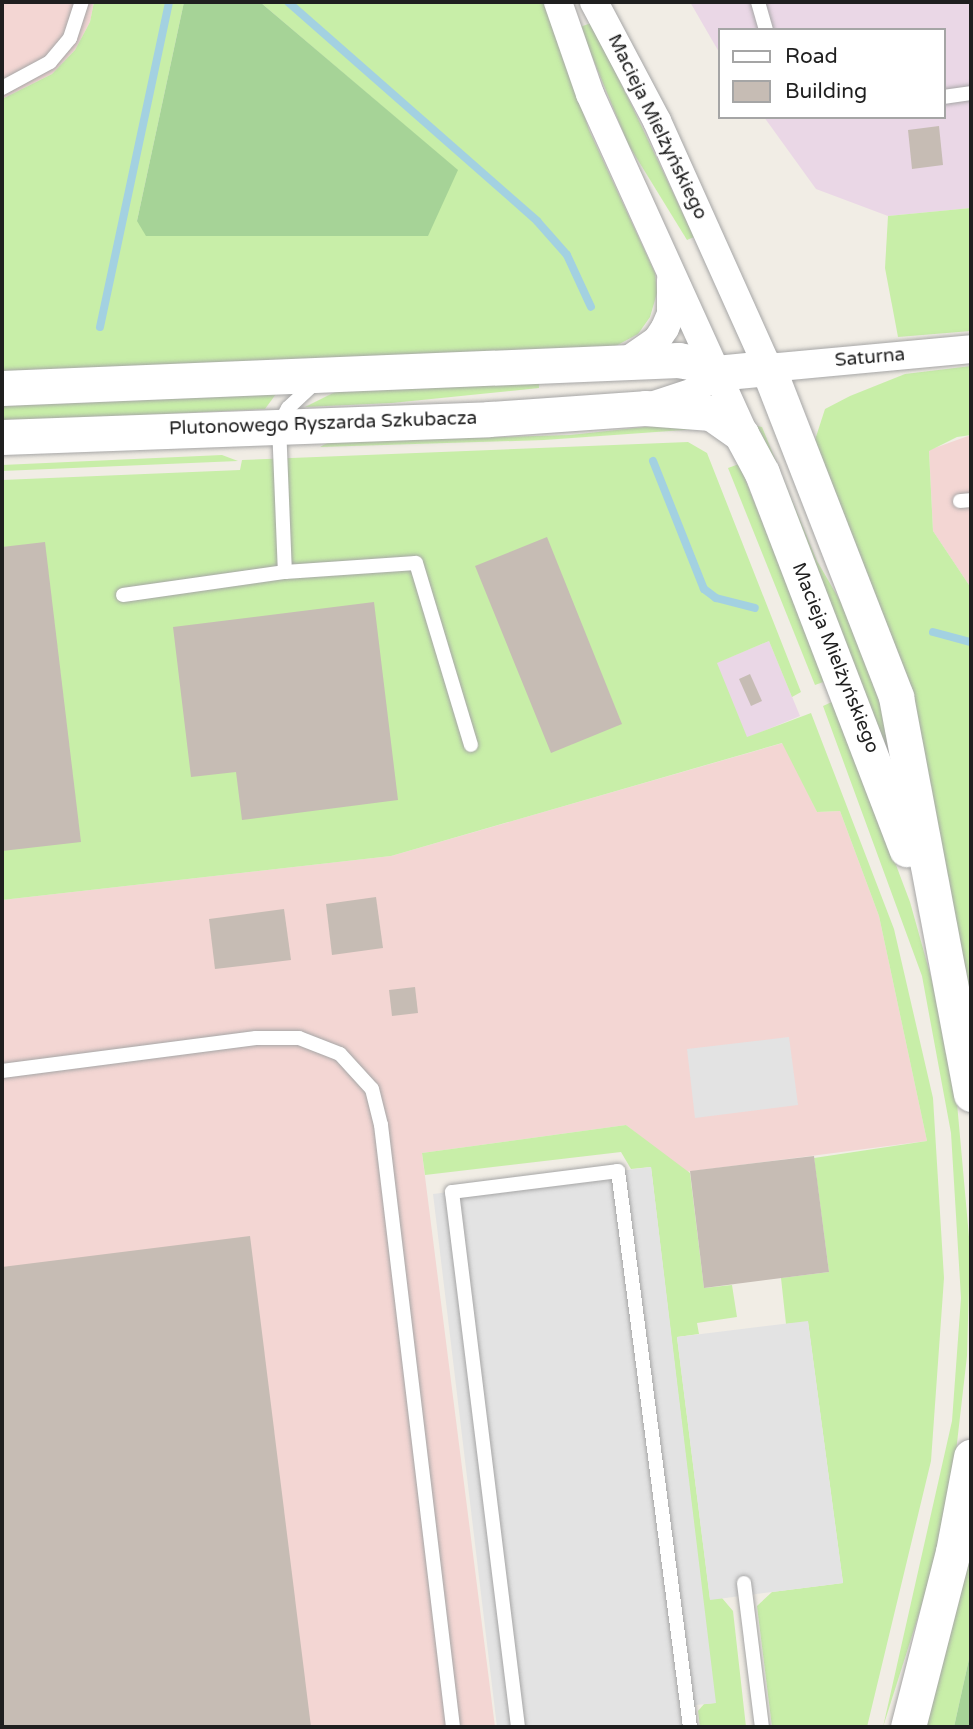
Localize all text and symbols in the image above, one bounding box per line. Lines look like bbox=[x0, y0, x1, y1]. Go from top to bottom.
legend bbox=[718, 28, 945, 119]
street label: Macieja Mielżyńskiego bbox=[602, 31, 712, 223]
text: Road bbox=[785, 44, 838, 69]
text: Building bbox=[785, 79, 867, 104]
street label: Saturna bbox=[834, 344, 906, 372]
street label: Plutonowego Ryszarda Szkubacza bbox=[169, 407, 477, 441]
street label: Macieja Mielżyńskiego bbox=[786, 560, 884, 756]

